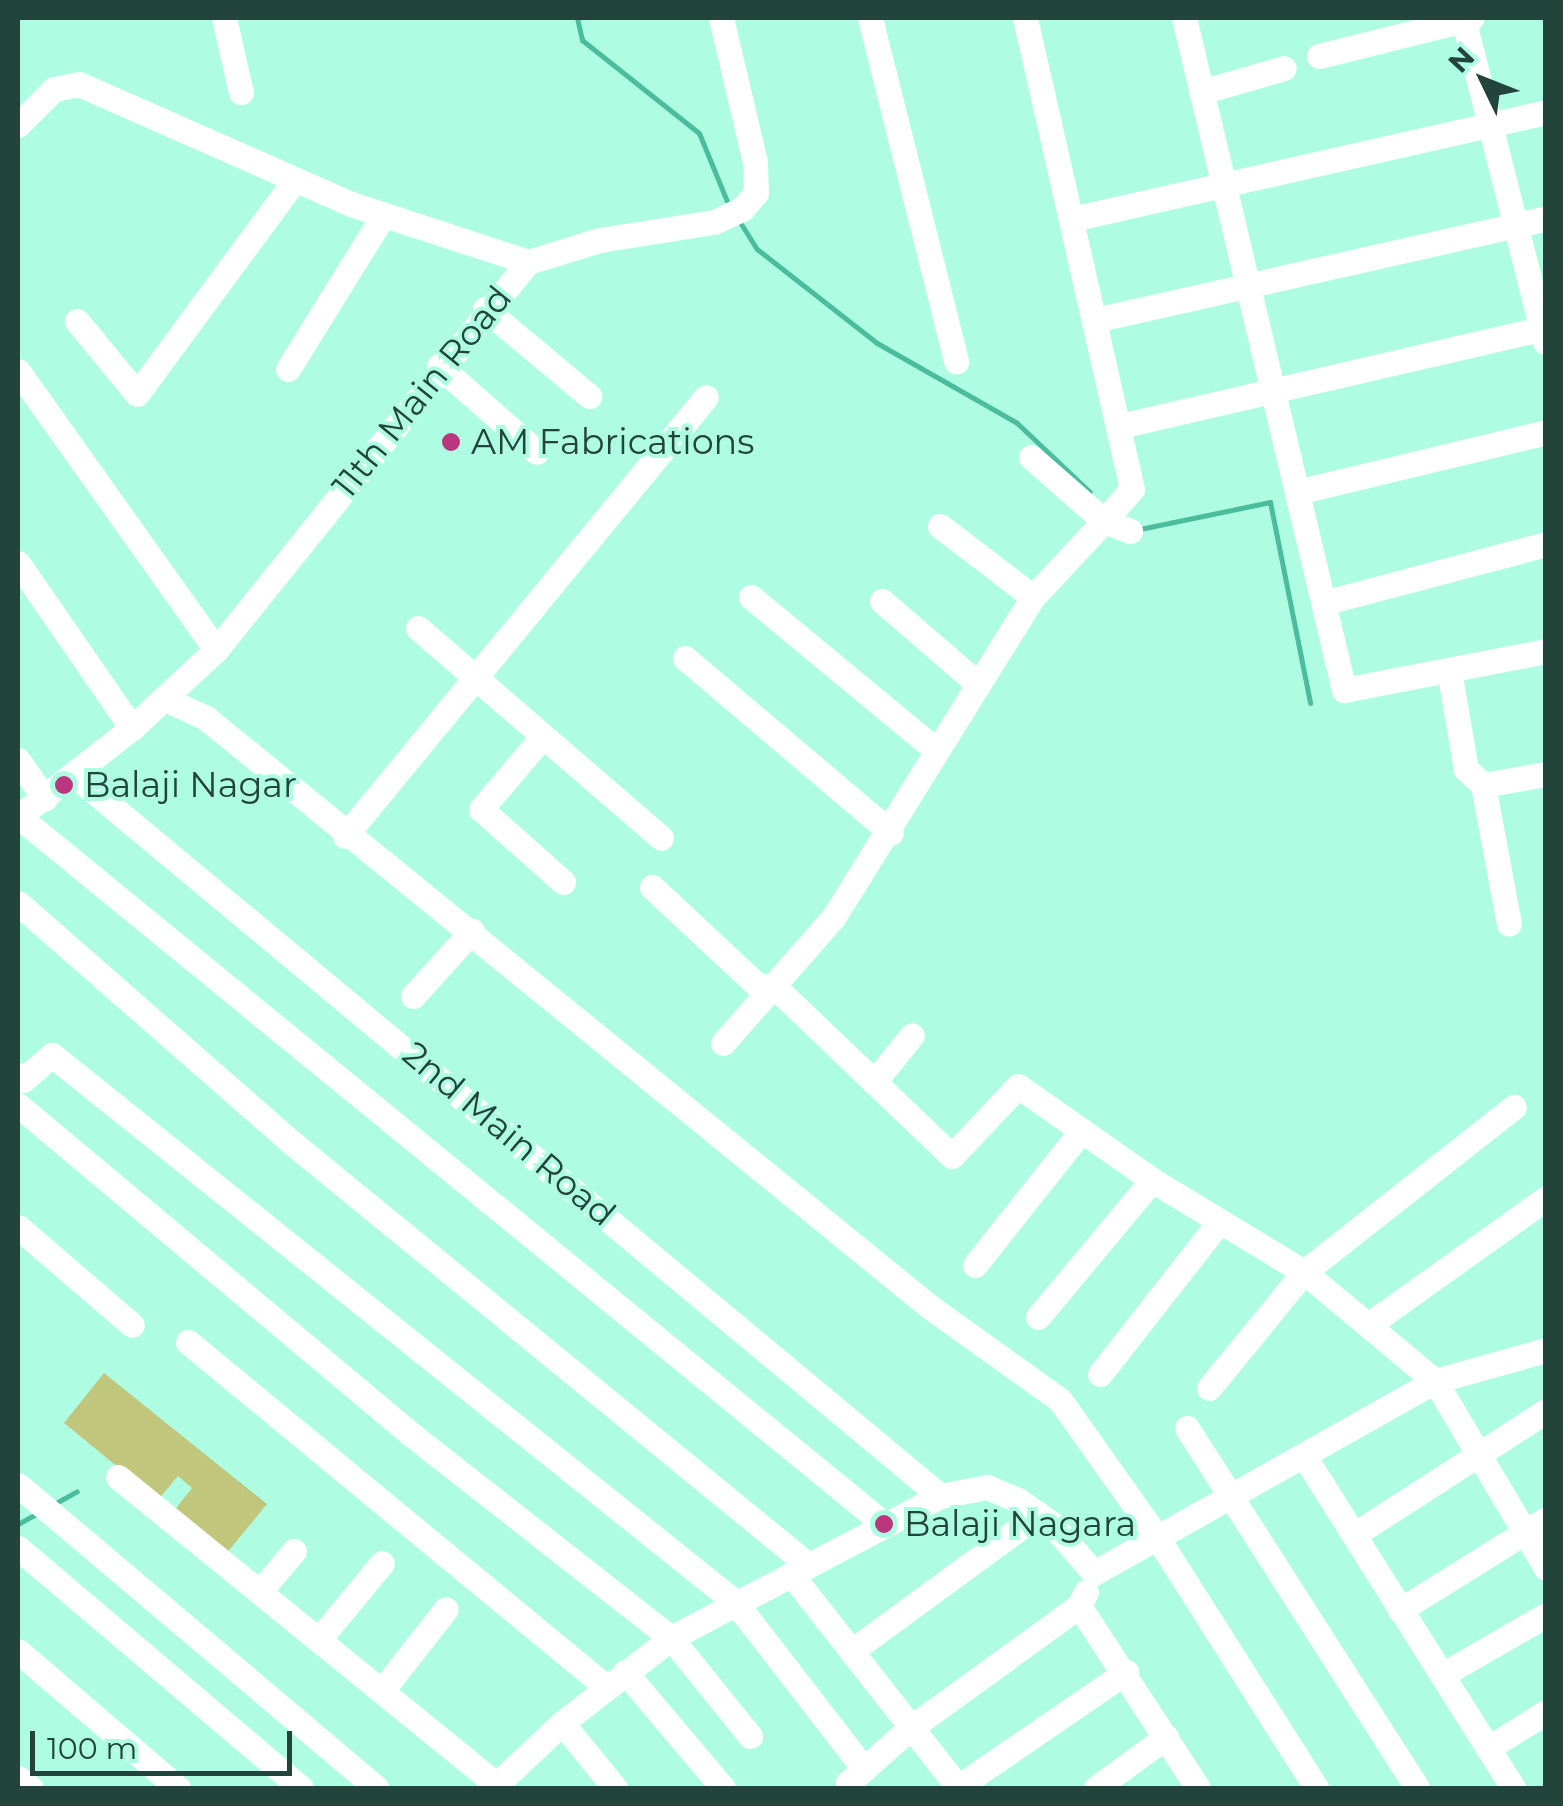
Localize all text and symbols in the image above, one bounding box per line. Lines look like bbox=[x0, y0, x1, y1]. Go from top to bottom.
north arrow bbox=[1433, 30, 1533, 130]
text: N bbox=[1441, 40, 1481, 79]
street label: 11th Main Road bbox=[324, 278, 520, 506]
place label: AM Fabrications bbox=[471, 421, 754, 463]
marker: AM Fabrications bbox=[440, 431, 462, 453]
place label: Balaji Nagar bbox=[84, 764, 297, 806]
marker: Balaji Nagar bbox=[53, 774, 75, 796]
street label: 2nd Main Road bbox=[394, 1033, 624, 1235]
place label: Balaji Nagara bbox=[904, 1503, 1136, 1545]
marker: Balaji Nagara bbox=[873, 1513, 895, 1535]
scale bar bbox=[35, 1711, 298, 1773]
text: 100 m bbox=[47, 1730, 137, 1767]

